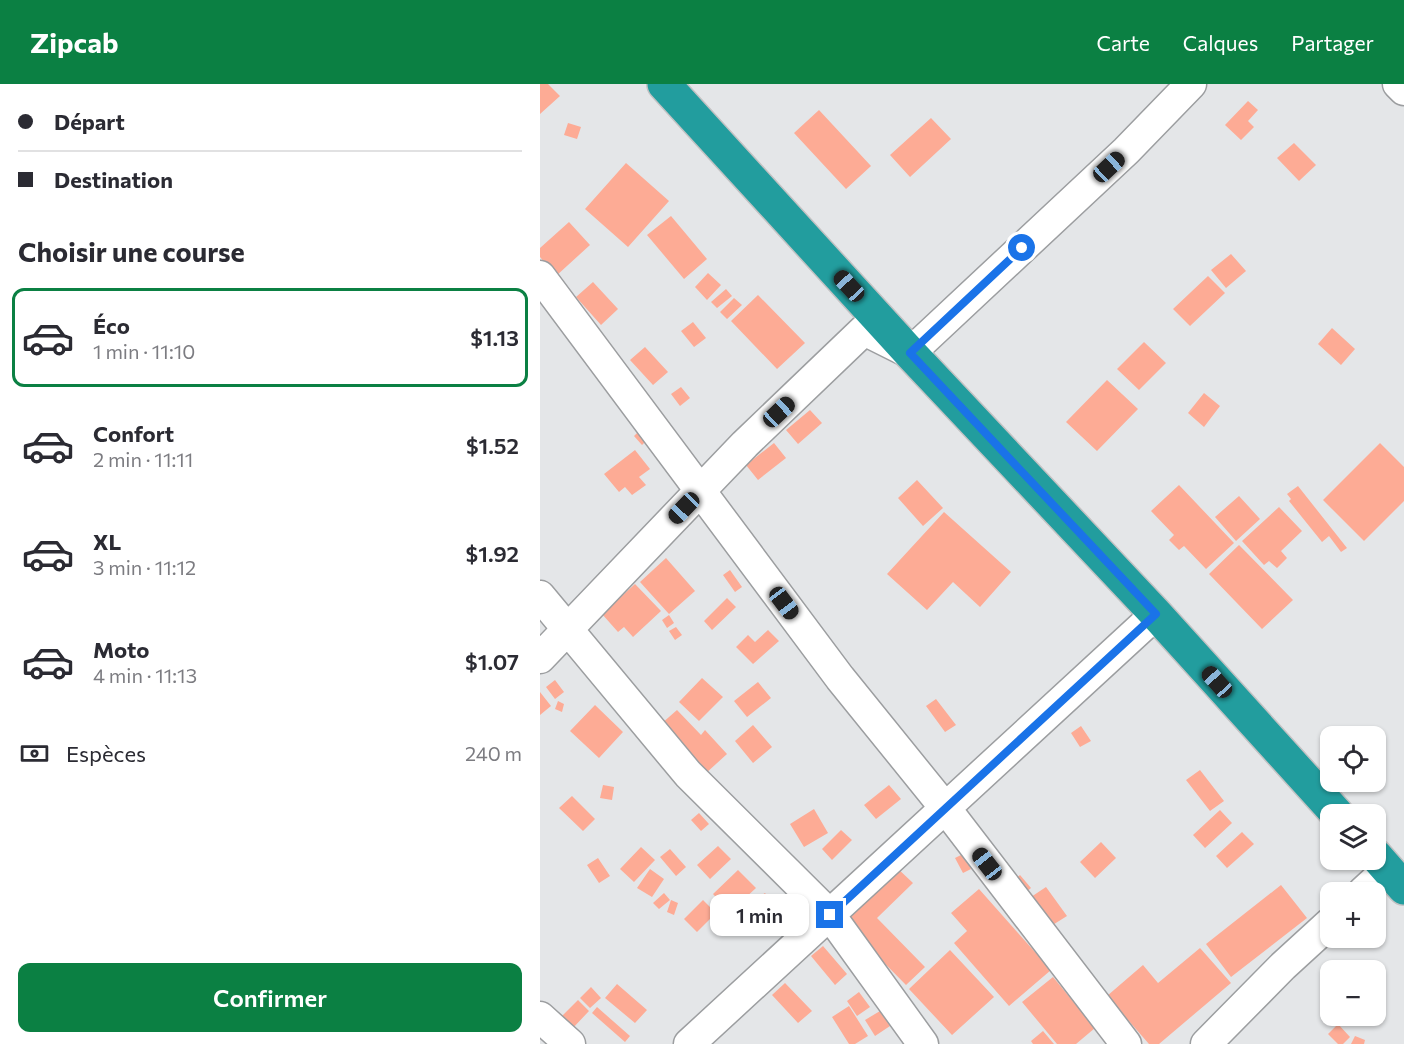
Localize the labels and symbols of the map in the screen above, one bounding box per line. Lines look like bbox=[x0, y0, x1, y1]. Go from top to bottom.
car bbox=[1090, 148, 1128, 186]
route start bbox=[1008, 234, 1035, 261]
car bbox=[830, 267, 868, 305]
car bbox=[760, 393, 798, 431]
car bbox=[665, 489, 703, 527]
car bbox=[766, 583, 802, 623]
car bbox=[1198, 663, 1236, 701]
car bbox=[969, 844, 1005, 884]
callout: 1 min bbox=[710, 894, 809, 936]
route end bbox=[816, 901, 843, 928]

